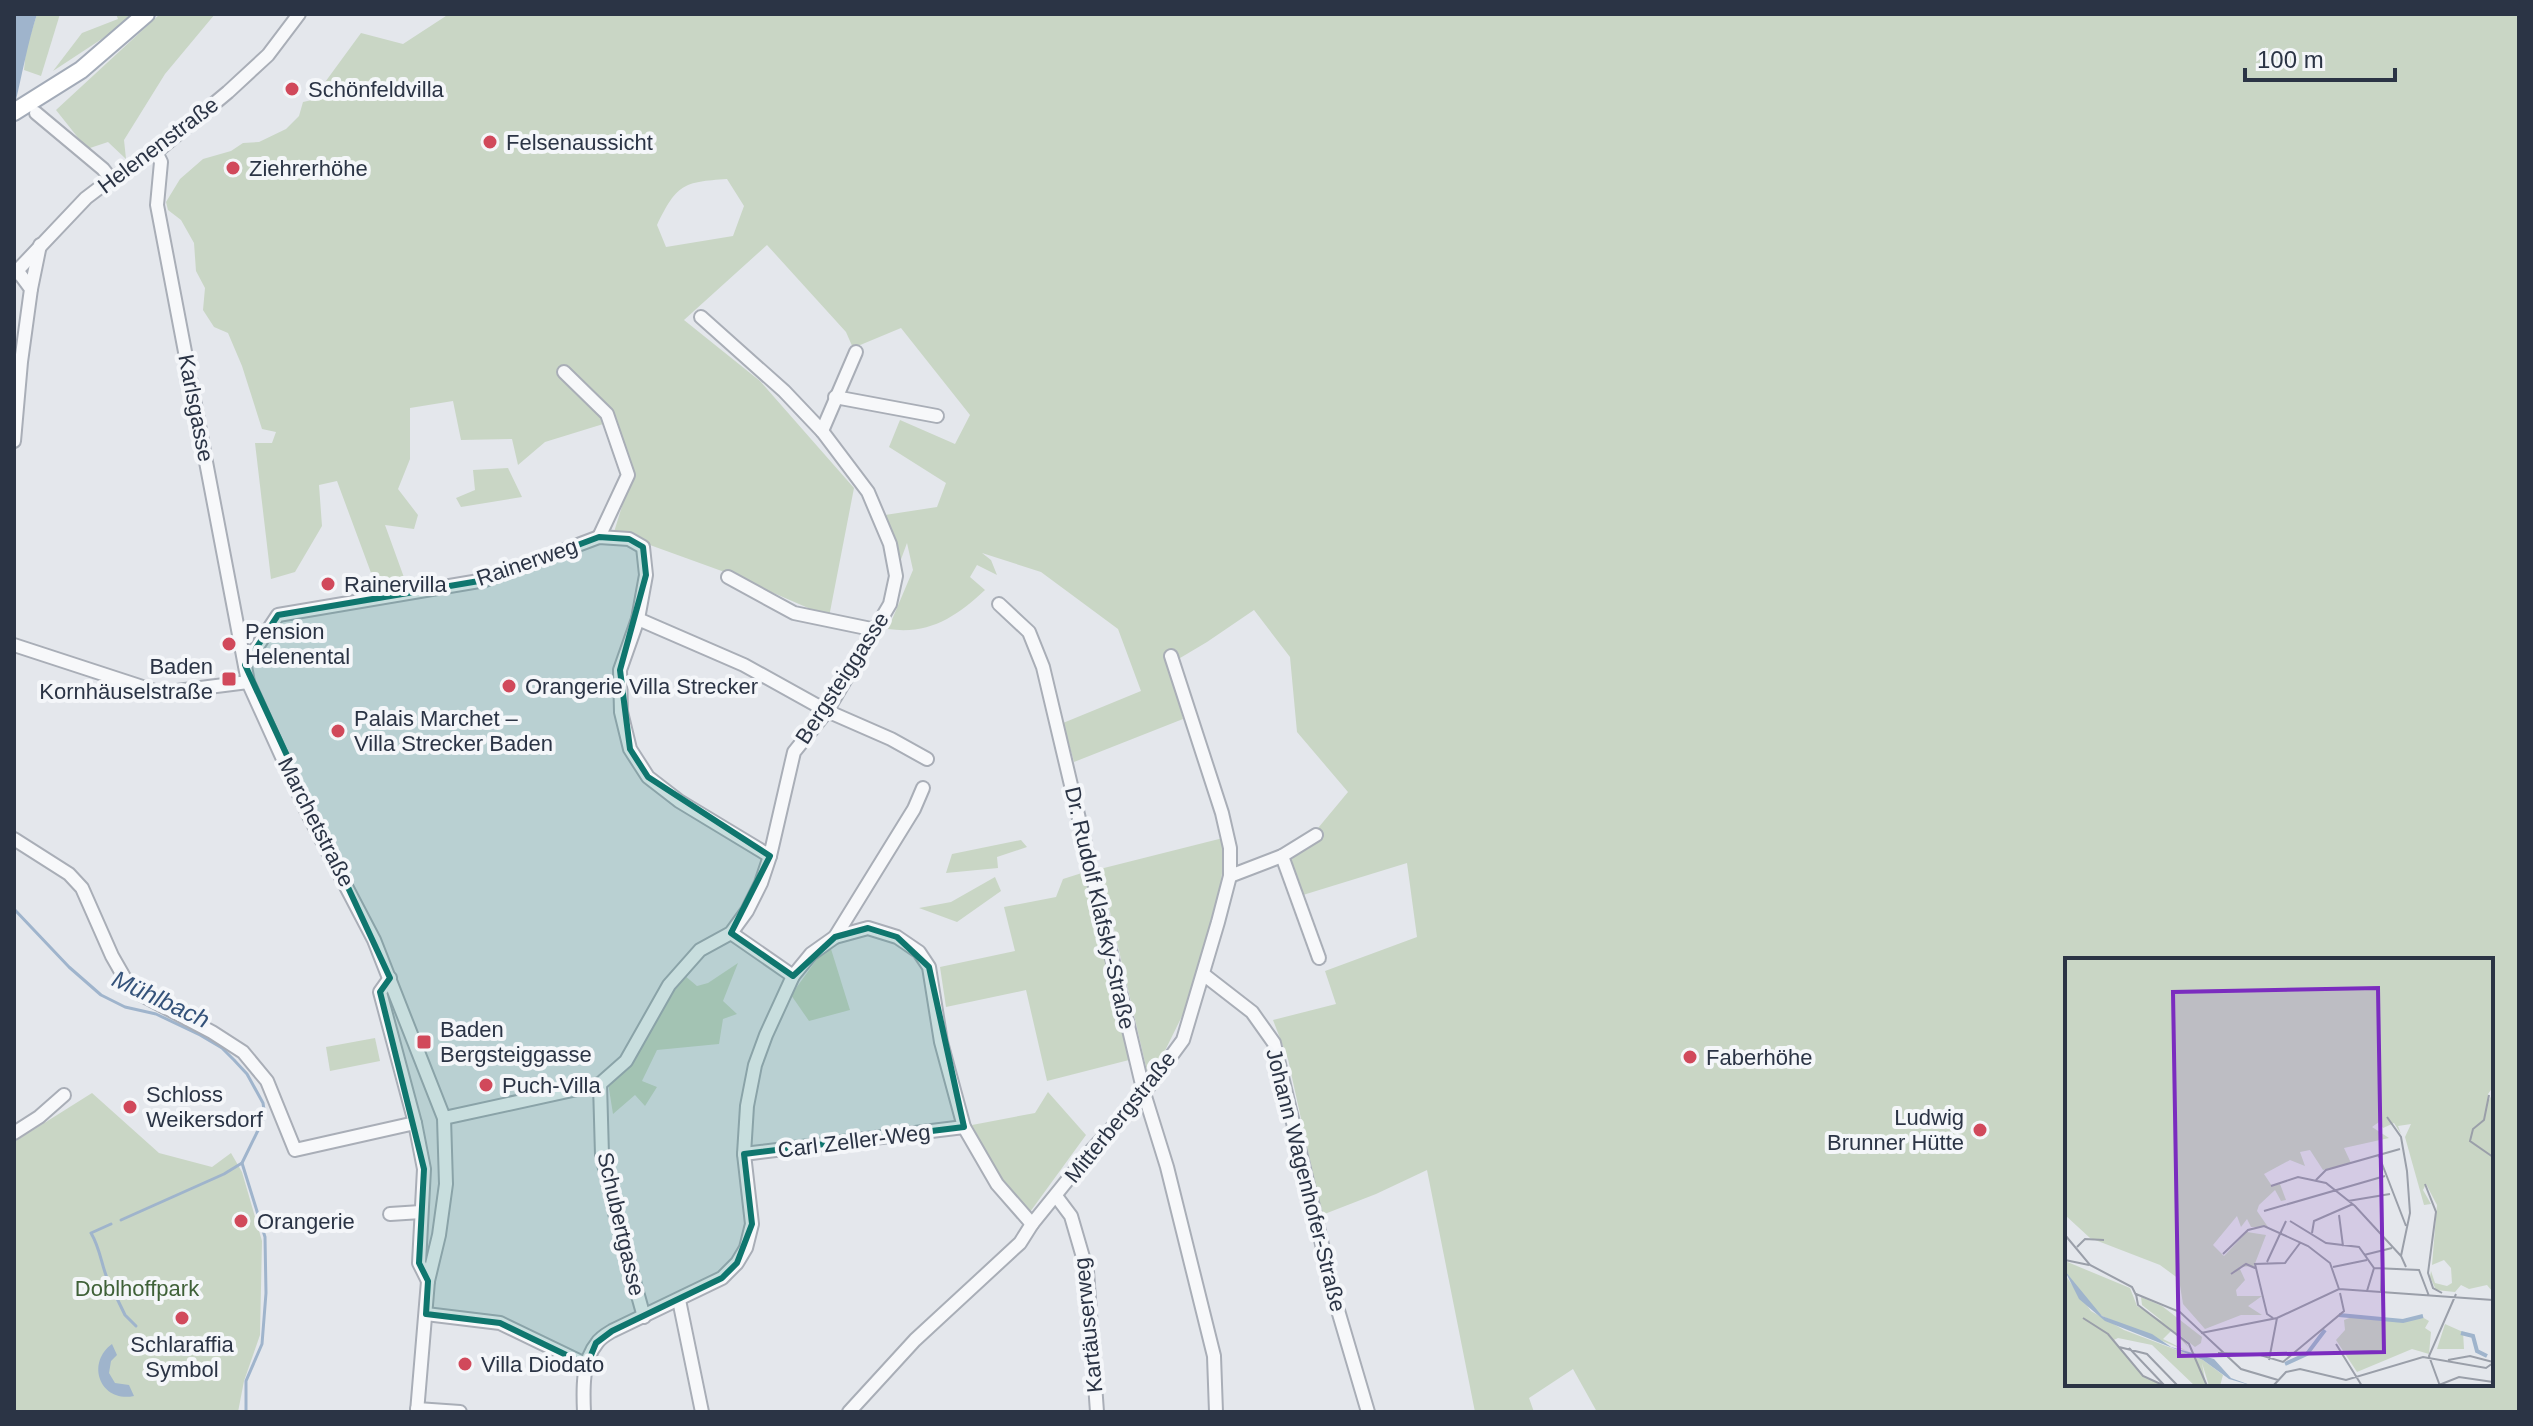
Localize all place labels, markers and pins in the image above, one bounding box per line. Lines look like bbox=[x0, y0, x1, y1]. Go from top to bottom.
place label: Schönfeldvilla bbox=[308, 77, 445, 102]
marker: Schönfeldvilla bbox=[283, 80, 301, 98]
place label: Felsenaussicht bbox=[506, 130, 653, 155]
marker: Felsenaussicht bbox=[481, 133, 499, 151]
place label: Ziehrerhöhe bbox=[249, 156, 368, 181]
marker: Ziehrerhöhe bbox=[224, 159, 242, 177]
place label: Rainervilla bbox=[344, 572, 447, 597]
marker: Rainervilla bbox=[319, 575, 337, 593]
place label: Pension Helenental bbox=[245, 619, 350, 669]
marker: Pension Helenental bbox=[220, 635, 238, 653]
place label: Baden Kornhäuselstraße bbox=[39, 654, 213, 704]
marker: Baden Kornhäuselstraße bbox=[220, 670, 238, 688]
place label: Orangerie Villa Strecker bbox=[525, 674, 758, 699]
marker: Orangerie Villa Strecker bbox=[500, 677, 518, 695]
place label: Palais Marchet – Villa Strecker Baden bbox=[354, 706, 553, 756]
marker: Palais Marchet – Villa Strecker Baden bbox=[329, 722, 347, 740]
place label: Baden Bergsteiggasse bbox=[440, 1017, 592, 1067]
marker: Baden Bergsteiggasse bbox=[415, 1033, 433, 1051]
place label: Faberhöhe bbox=[1706, 1045, 1812, 1070]
marker: Faberhöhe bbox=[1681, 1048, 1699, 1066]
place label: Puch-Villa bbox=[502, 1073, 601, 1098]
marker: Puch-Villa bbox=[477, 1076, 495, 1094]
place label: Schloss Weikersdorf bbox=[146, 1082, 264, 1132]
marker: Schloss Weikersdorf bbox=[121, 1098, 139, 1116]
place label: Ludwig Brunner Hütte bbox=[1827, 1105, 1964, 1155]
marker: Ludwig Brunner Hütte bbox=[1971, 1121, 1989, 1139]
place label: Orangerie bbox=[257, 1209, 355, 1234]
marker: Orangerie bbox=[232, 1212, 250, 1230]
marker: Schlaraffia Symbol bbox=[173, 1309, 191, 1327]
place label: Schlaraffia Symbol bbox=[130, 1332, 235, 1382]
place label: Villa Diodato bbox=[481, 1352, 604, 1377]
marker: Villa Diodato bbox=[456, 1355, 474, 1373]

